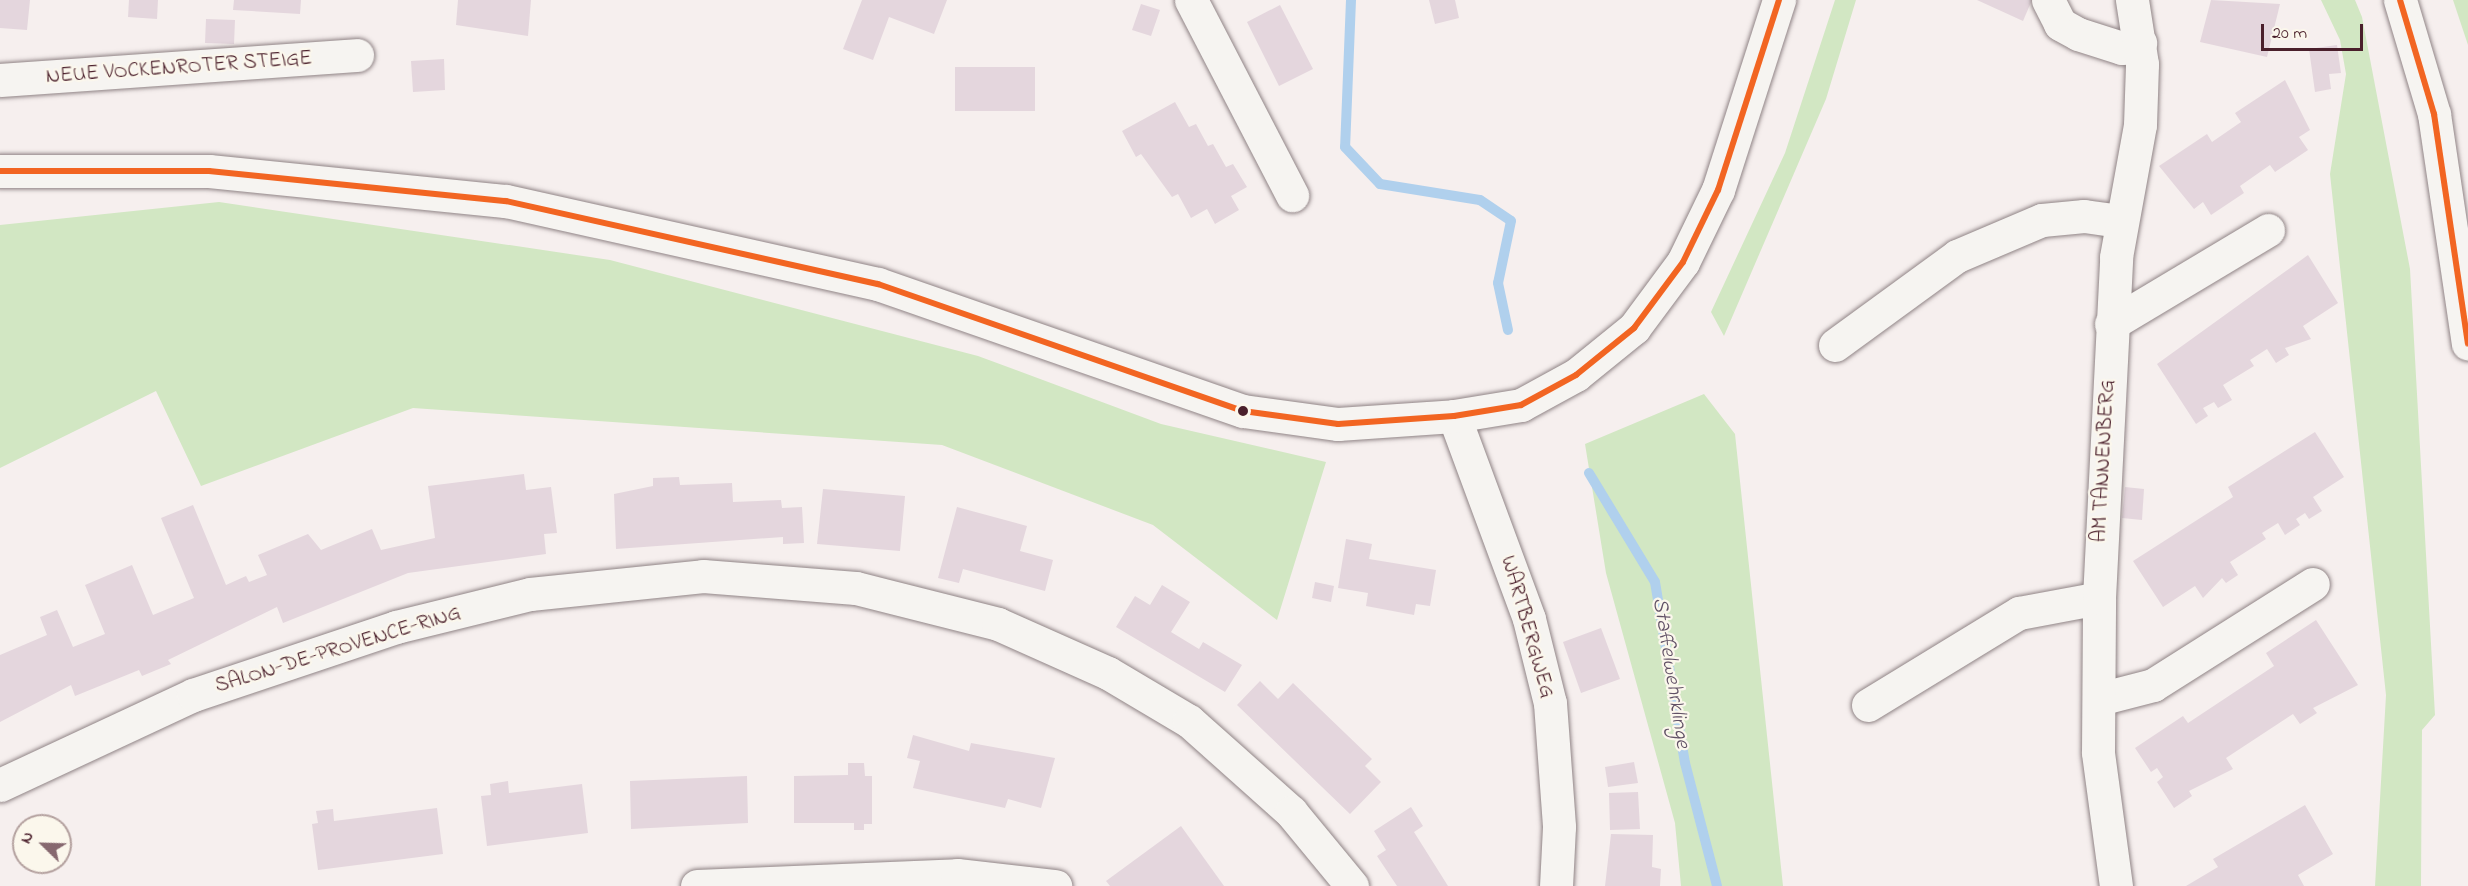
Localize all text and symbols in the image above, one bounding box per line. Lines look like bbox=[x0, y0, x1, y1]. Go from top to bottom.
scale bar bbox=[2264, 12, 2366, 50]
text: 20 m bbox=[2272, 21, 2307, 47]
street label: NEUE VOCKENROTER STEIGE bbox=[45, 46, 313, 90]
street label: AM TANNENBERG bbox=[2087, 379, 2121, 543]
unlabelled marker bbox=[1237, 405, 1249, 417]
street label: WARTBERGWEG bbox=[1495, 553, 1559, 701]
water label: Staffelwehrklinge bbox=[1645, 596, 1695, 750]
street label: SALON-DE-PROVENCE-RING bbox=[212, 601, 464, 699]
north arrow bbox=[12, 814, 72, 874]
text: N bbox=[14, 828, 40, 847]

